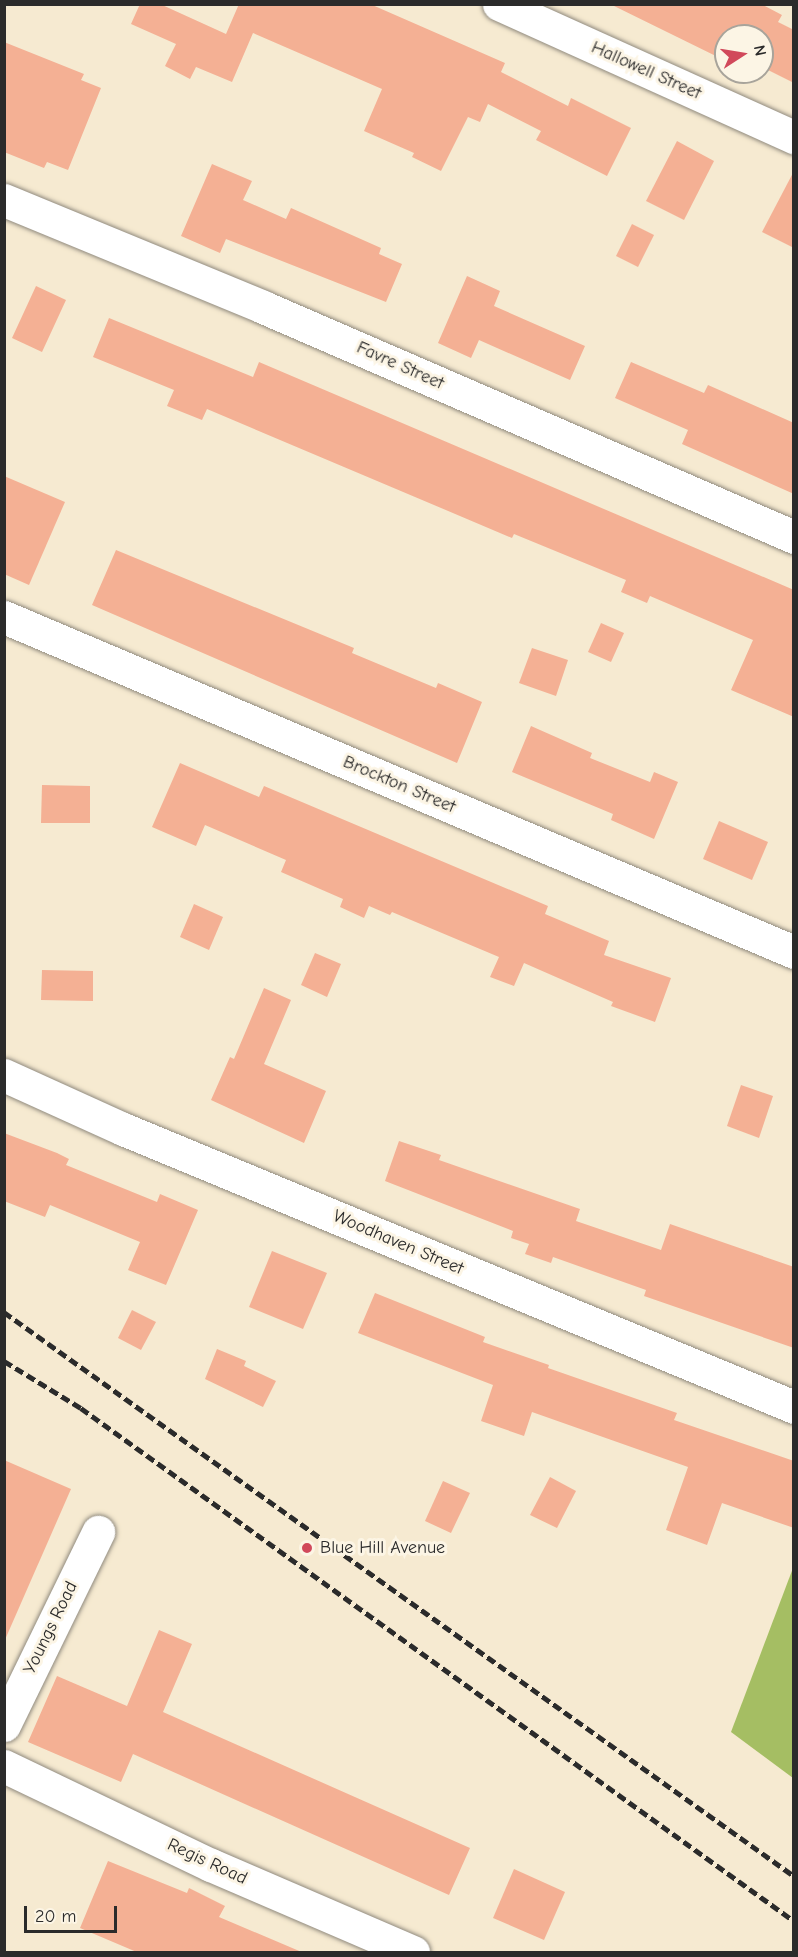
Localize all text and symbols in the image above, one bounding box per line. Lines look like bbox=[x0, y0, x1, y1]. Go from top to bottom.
north arrow bbox=[714, 24, 774, 84]
street label: Hallowell Street bbox=[588, 37, 704, 105]
text: N bbox=[750, 44, 770, 58]
street label: Favre Street bbox=[353, 337, 447, 395]
street label: Brockton Street bbox=[340, 752, 458, 818]
street label: Woodhaven Street bbox=[330, 1206, 466, 1280]
place label: Blue Hill Avenue bbox=[320, 1537, 445, 1559]
marker: Blue Hill Avenue bbox=[298, 1539, 316, 1557]
street label: Youngs Road bbox=[19, 1578, 83, 1678]
street label: Regis Road bbox=[164, 1834, 250, 1890]
scale bar bbox=[27, 1894, 120, 1932]
text: 20 m bbox=[35, 1906, 76, 1927]

